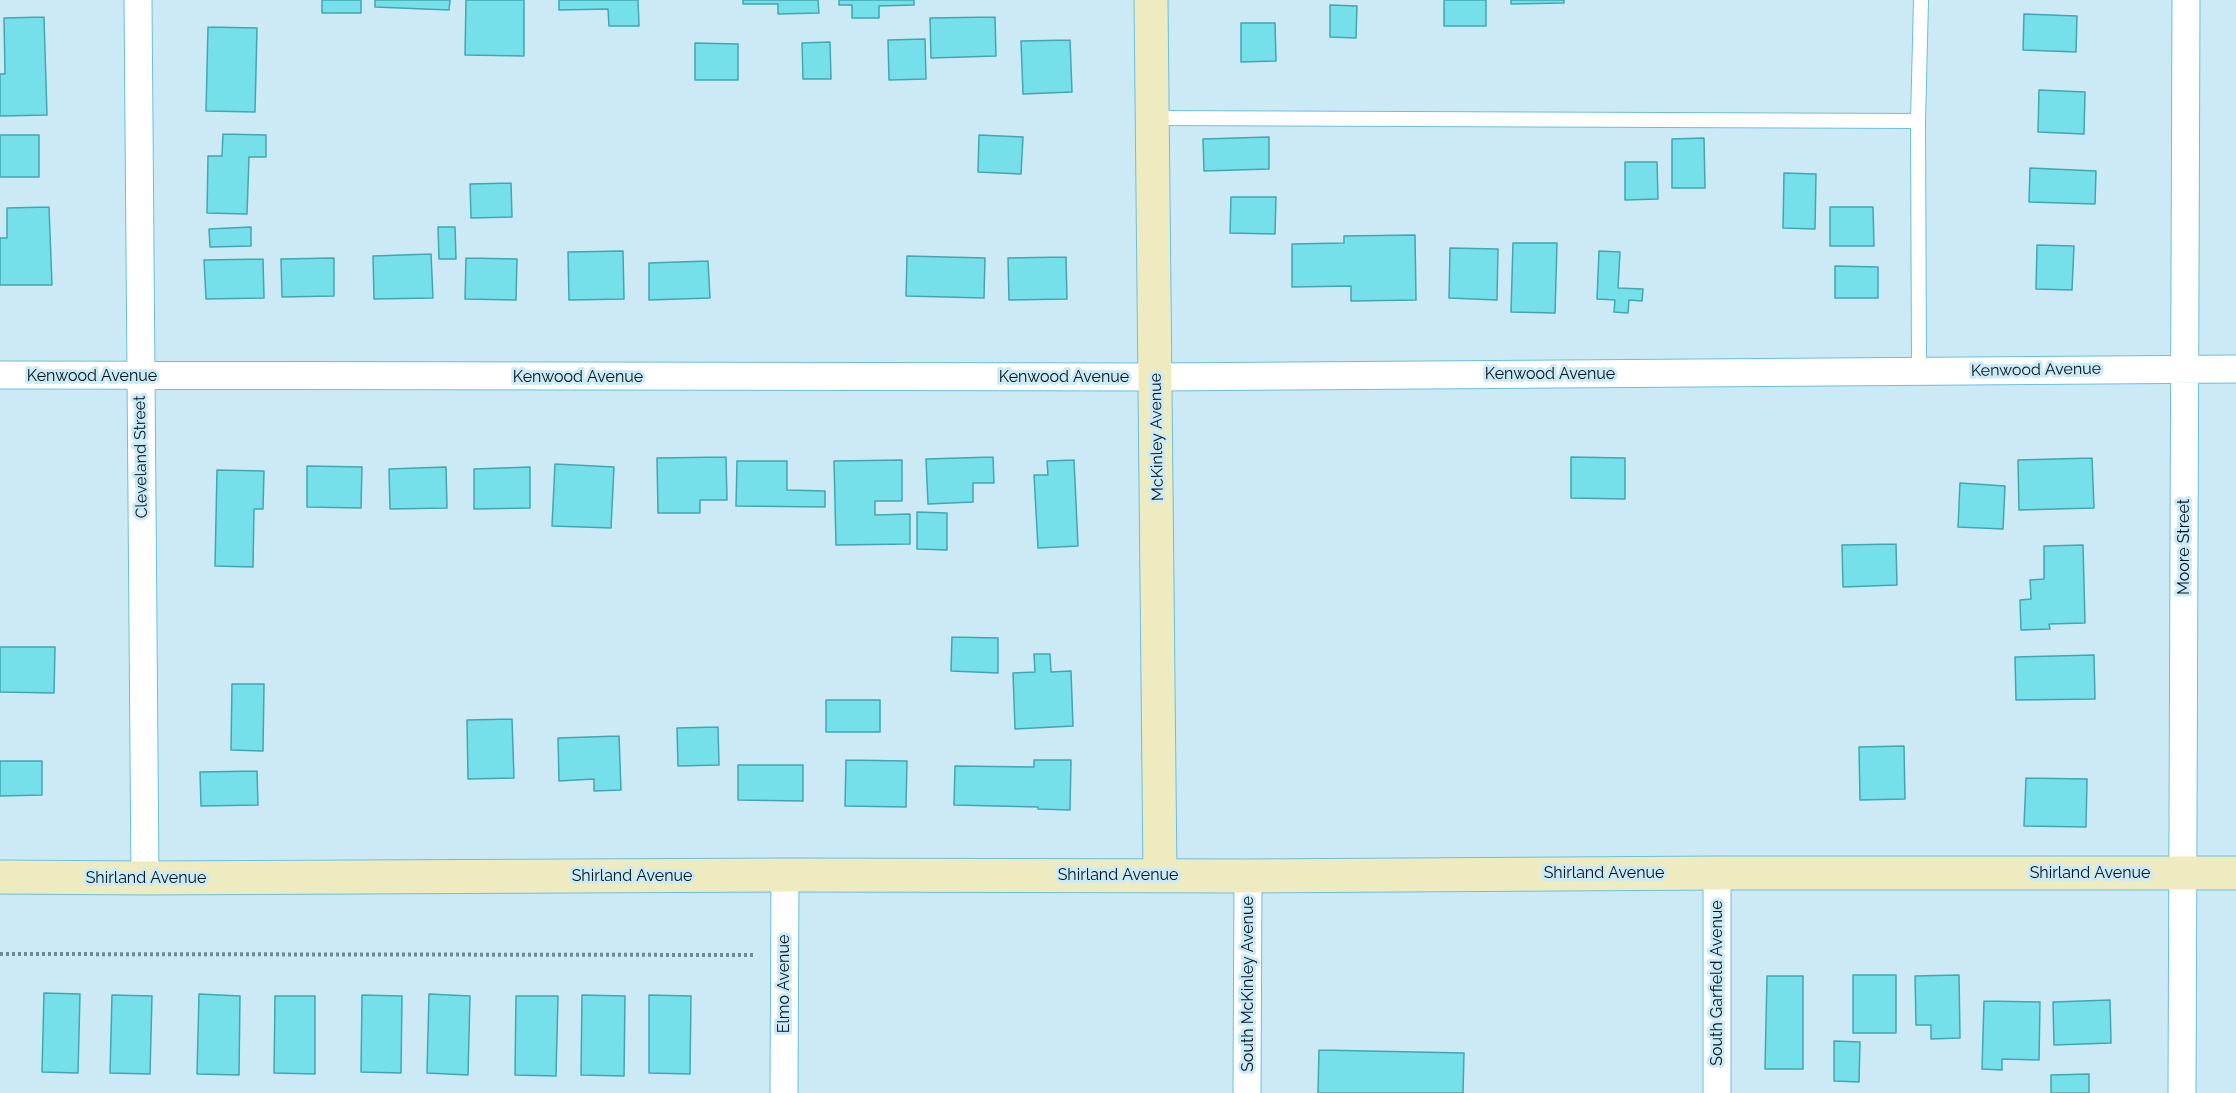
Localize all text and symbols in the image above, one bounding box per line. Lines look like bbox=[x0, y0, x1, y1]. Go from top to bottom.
street label: Kenwood Avenue bbox=[1971, 359, 2101, 381]
street label: Kenwood Avenue bbox=[1485, 364, 1615, 384]
street label: Kenwood Avenue bbox=[27, 366, 157, 386]
street label: Kenwood Avenue bbox=[513, 367, 643, 387]
street label: Kenwood Avenue bbox=[999, 367, 1129, 387]
street label: McKinley Avenue bbox=[1146, 373, 1168, 501]
street label: Cleveland Street bbox=[130, 395, 152, 519]
street label: Moore Street bbox=[2174, 499, 2194, 595]
street label: Shirland Avenue bbox=[1544, 863, 1664, 883]
street label: Shirland Avenue bbox=[2030, 863, 2150, 883]
street label: Shirland Avenue bbox=[1058, 865, 1178, 885]
street label: Shirland Avenue bbox=[572, 866, 692, 886]
street label: Shirland Avenue bbox=[86, 868, 206, 888]
street label: South McKinley Avenue bbox=[1238, 896, 1258, 1072]
street label: South Garfield Avenue bbox=[1707, 900, 1727, 1066]
street label: Elmo Avenue bbox=[774, 935, 794, 1033]

